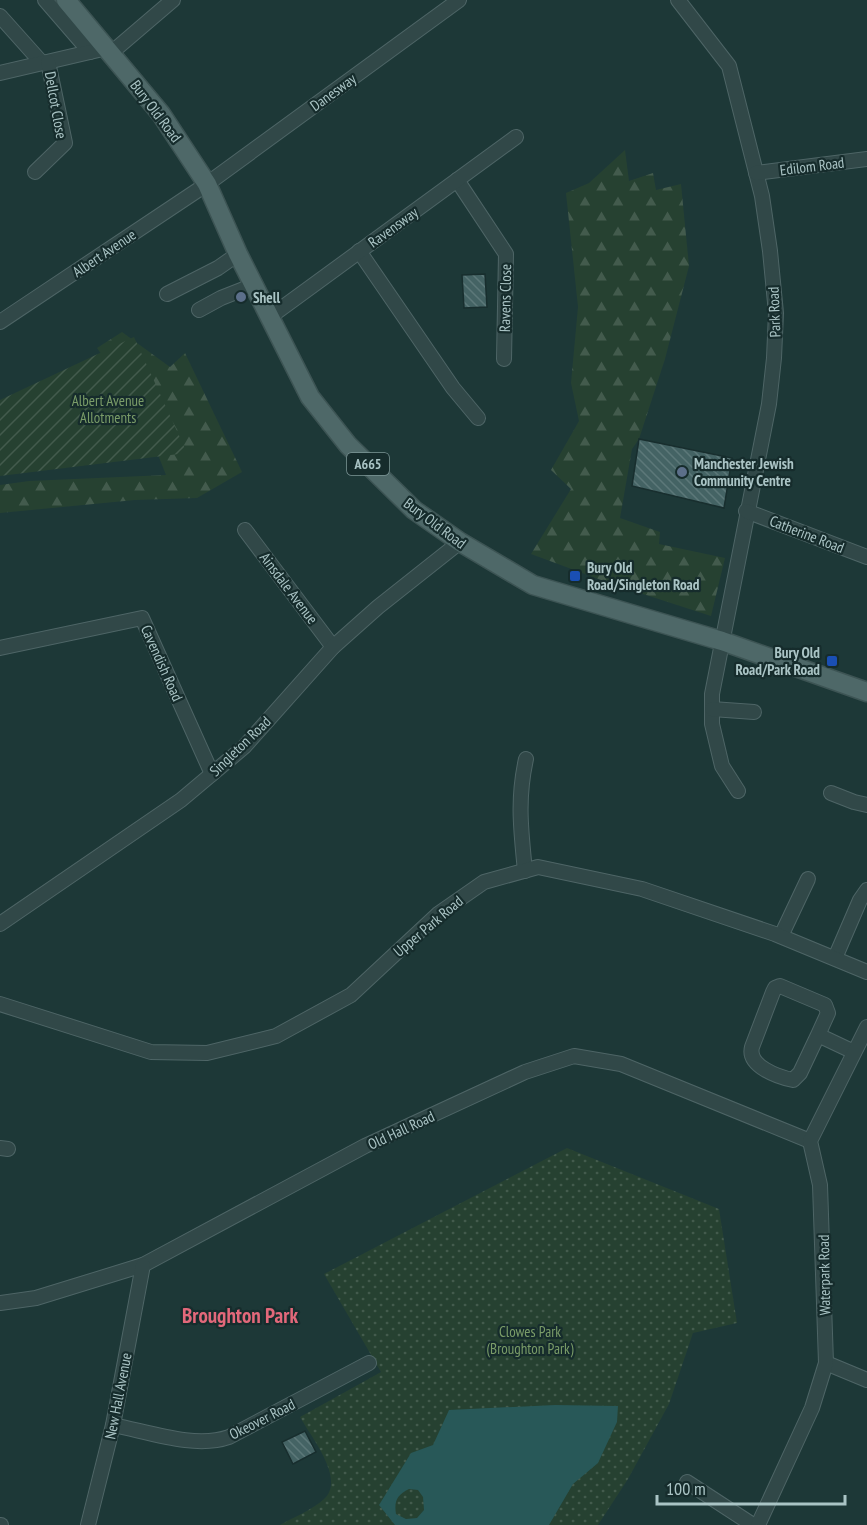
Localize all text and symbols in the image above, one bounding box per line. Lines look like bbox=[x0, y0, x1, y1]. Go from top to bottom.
street label: Danesway bbox=[306, 69, 360, 115]
street label: Dellcot Close bbox=[41, 70, 71, 140]
street label: Bury Old Road bbox=[126, 76, 186, 146]
street label: Edilom Road bbox=[779, 153, 845, 179]
street label: Ravensway bbox=[364, 202, 422, 252]
street label: Albert Avenue bbox=[69, 225, 139, 281]
street label: Ravens Close bbox=[495, 264, 515, 332]
street label: Park Road bbox=[764, 286, 784, 338]
place label: Shell bbox=[253, 288, 280, 307]
marker: Shell bbox=[234, 290, 248, 304]
park label: Albert Avenue Allotments bbox=[72, 391, 144, 427]
road number: A665 bbox=[347, 453, 389, 475]
place label: Manchester Jewish Community Centre bbox=[694, 454, 794, 490]
marker: Manchester Jewish Community Centre bbox=[675, 465, 689, 479]
street label: Bury Old Road bbox=[400, 493, 470, 553]
street label: Catherine Road bbox=[767, 511, 847, 557]
street label: Ainsdale Avenue bbox=[256, 548, 322, 628]
place label: Bury Old Road/Singleton Road bbox=[587, 558, 700, 594]
marker: Bury Old Road/Singleton Road bbox=[568, 569, 582, 583]
street label: Cavendish Road bbox=[137, 622, 187, 704]
place label: Bury Old Road/Park Road bbox=[736, 643, 820, 679]
marker: Bury Old Road/Park Road bbox=[825, 654, 839, 668]
street label: Singleton Road bbox=[205, 712, 275, 780]
street label: Upper Park Road bbox=[389, 891, 467, 961]
street label: Old Hall Road bbox=[365, 1106, 437, 1154]
street label: Waterpark Road bbox=[814, 1234, 834, 1316]
district label: Broughton Park bbox=[182, 1302, 298, 1329]
park label: Clowes Park (Broughton Park) bbox=[487, 1322, 574, 1358]
street label: New Hall Avenue bbox=[100, 1351, 136, 1441]
street label: Okeover Road bbox=[226, 1394, 298, 1444]
scale bar bbox=[657, 1468, 844, 1506]
text: 100 m bbox=[666, 1477, 706, 1500]

